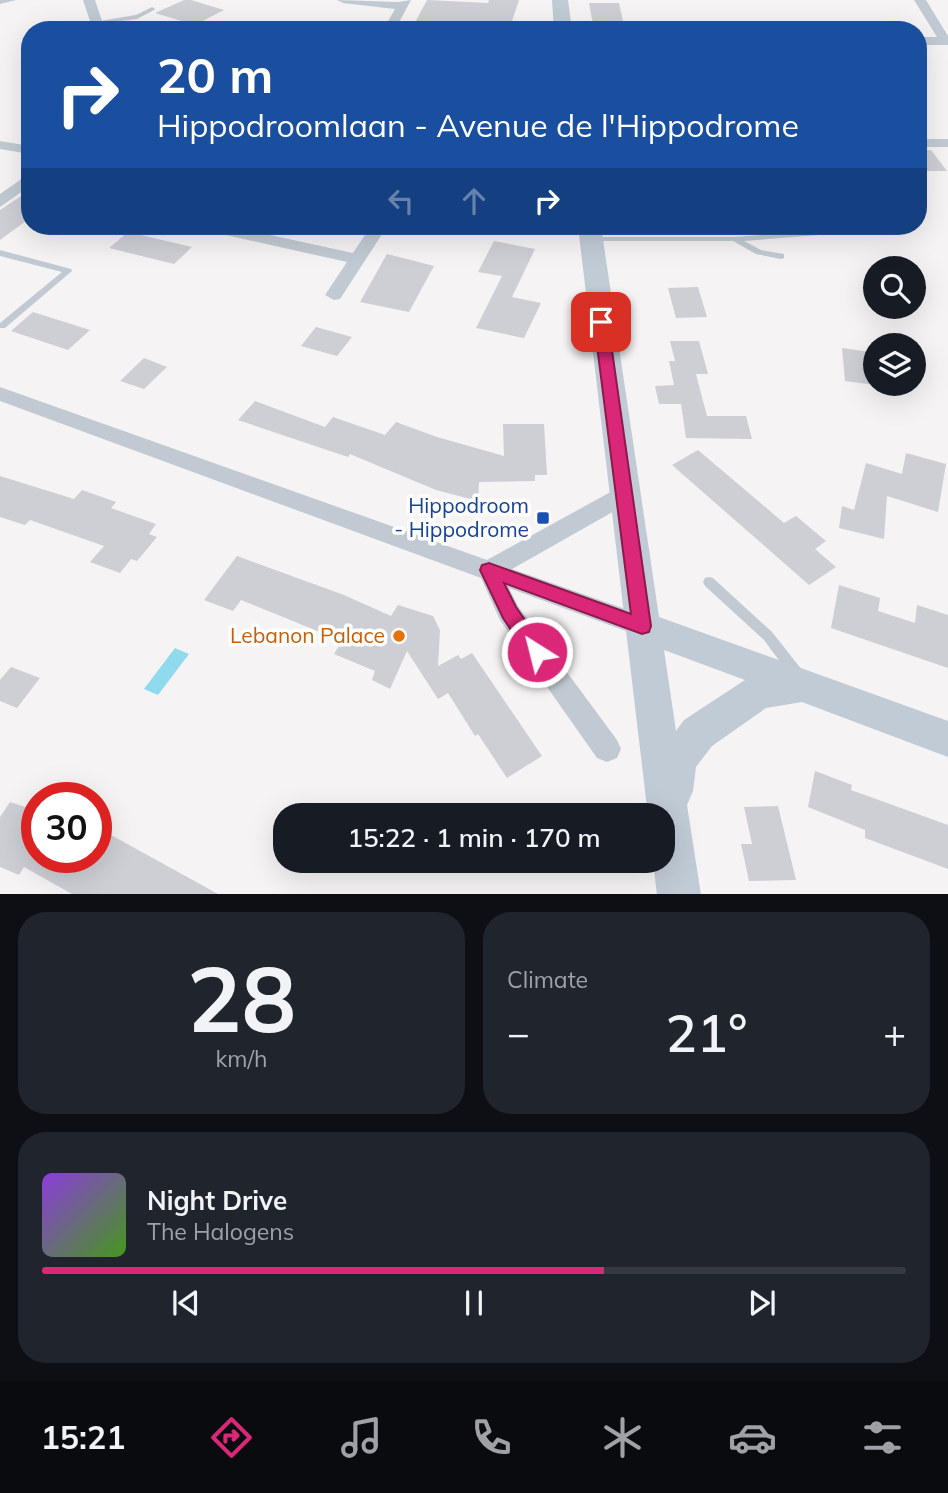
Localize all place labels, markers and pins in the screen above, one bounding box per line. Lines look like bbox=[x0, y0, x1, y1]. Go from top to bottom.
pin bbox=[571, 292, 631, 352]
place label: Hippodroom - Hippodrome bbox=[394, 492, 529, 542]
marker: Hippodroom - Hippodrome bbox=[535, 510, 551, 526]
place label: Lebanon Palace bbox=[230, 622, 385, 648]
marker: Lebanon Palace bbox=[391, 628, 407, 644]

